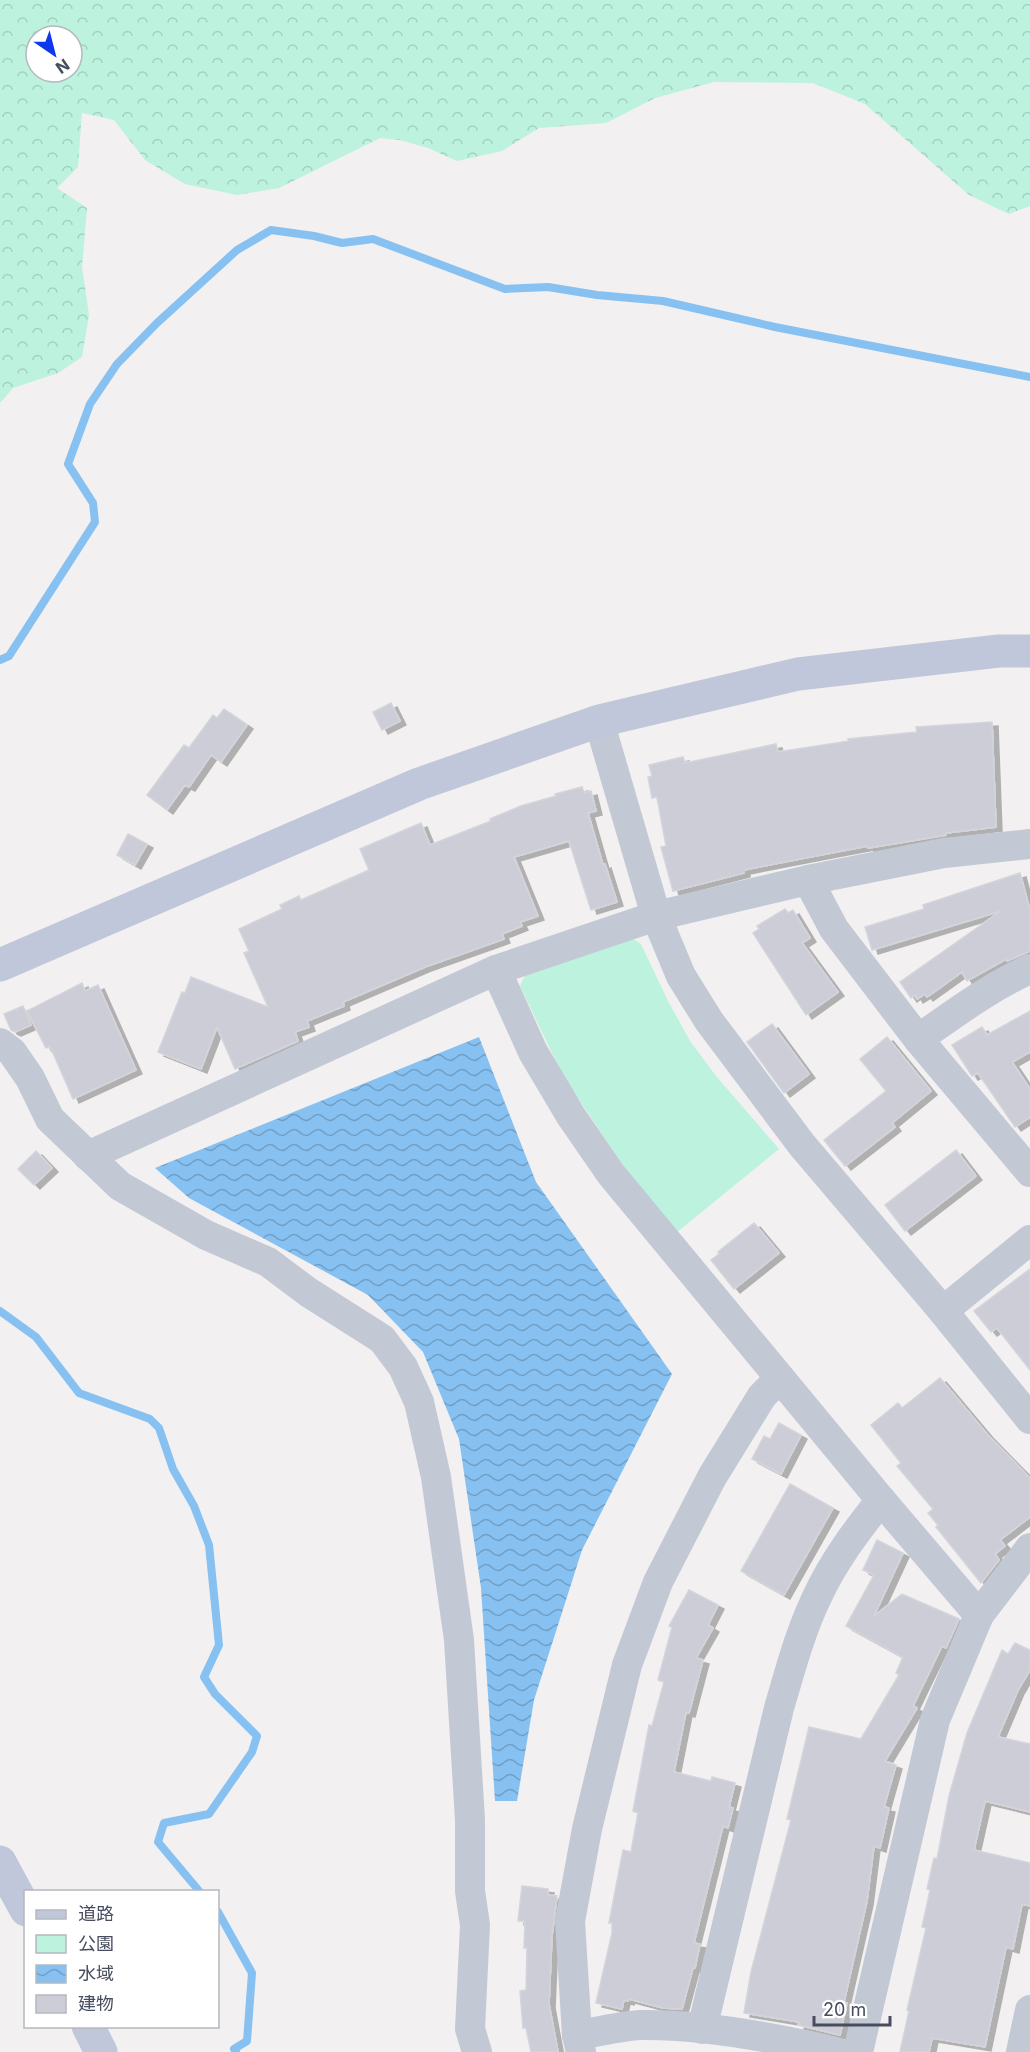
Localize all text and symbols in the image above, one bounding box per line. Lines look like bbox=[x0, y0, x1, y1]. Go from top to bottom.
north arrow bbox=[24, 24, 84, 84]
text: N bbox=[52, 55, 73, 78]
legend bbox=[24, 1890, 219, 2028]
text: 道路 bbox=[78, 1903, 114, 1924]
text: 公園 bbox=[78, 1933, 114, 1954]
text: 水域 bbox=[78, 1963, 114, 1984]
scale bar bbox=[814, 1989, 890, 2027]
text: 建物 bbox=[78, 1993, 114, 2014]
text: 20 m bbox=[823, 1999, 866, 2020]

